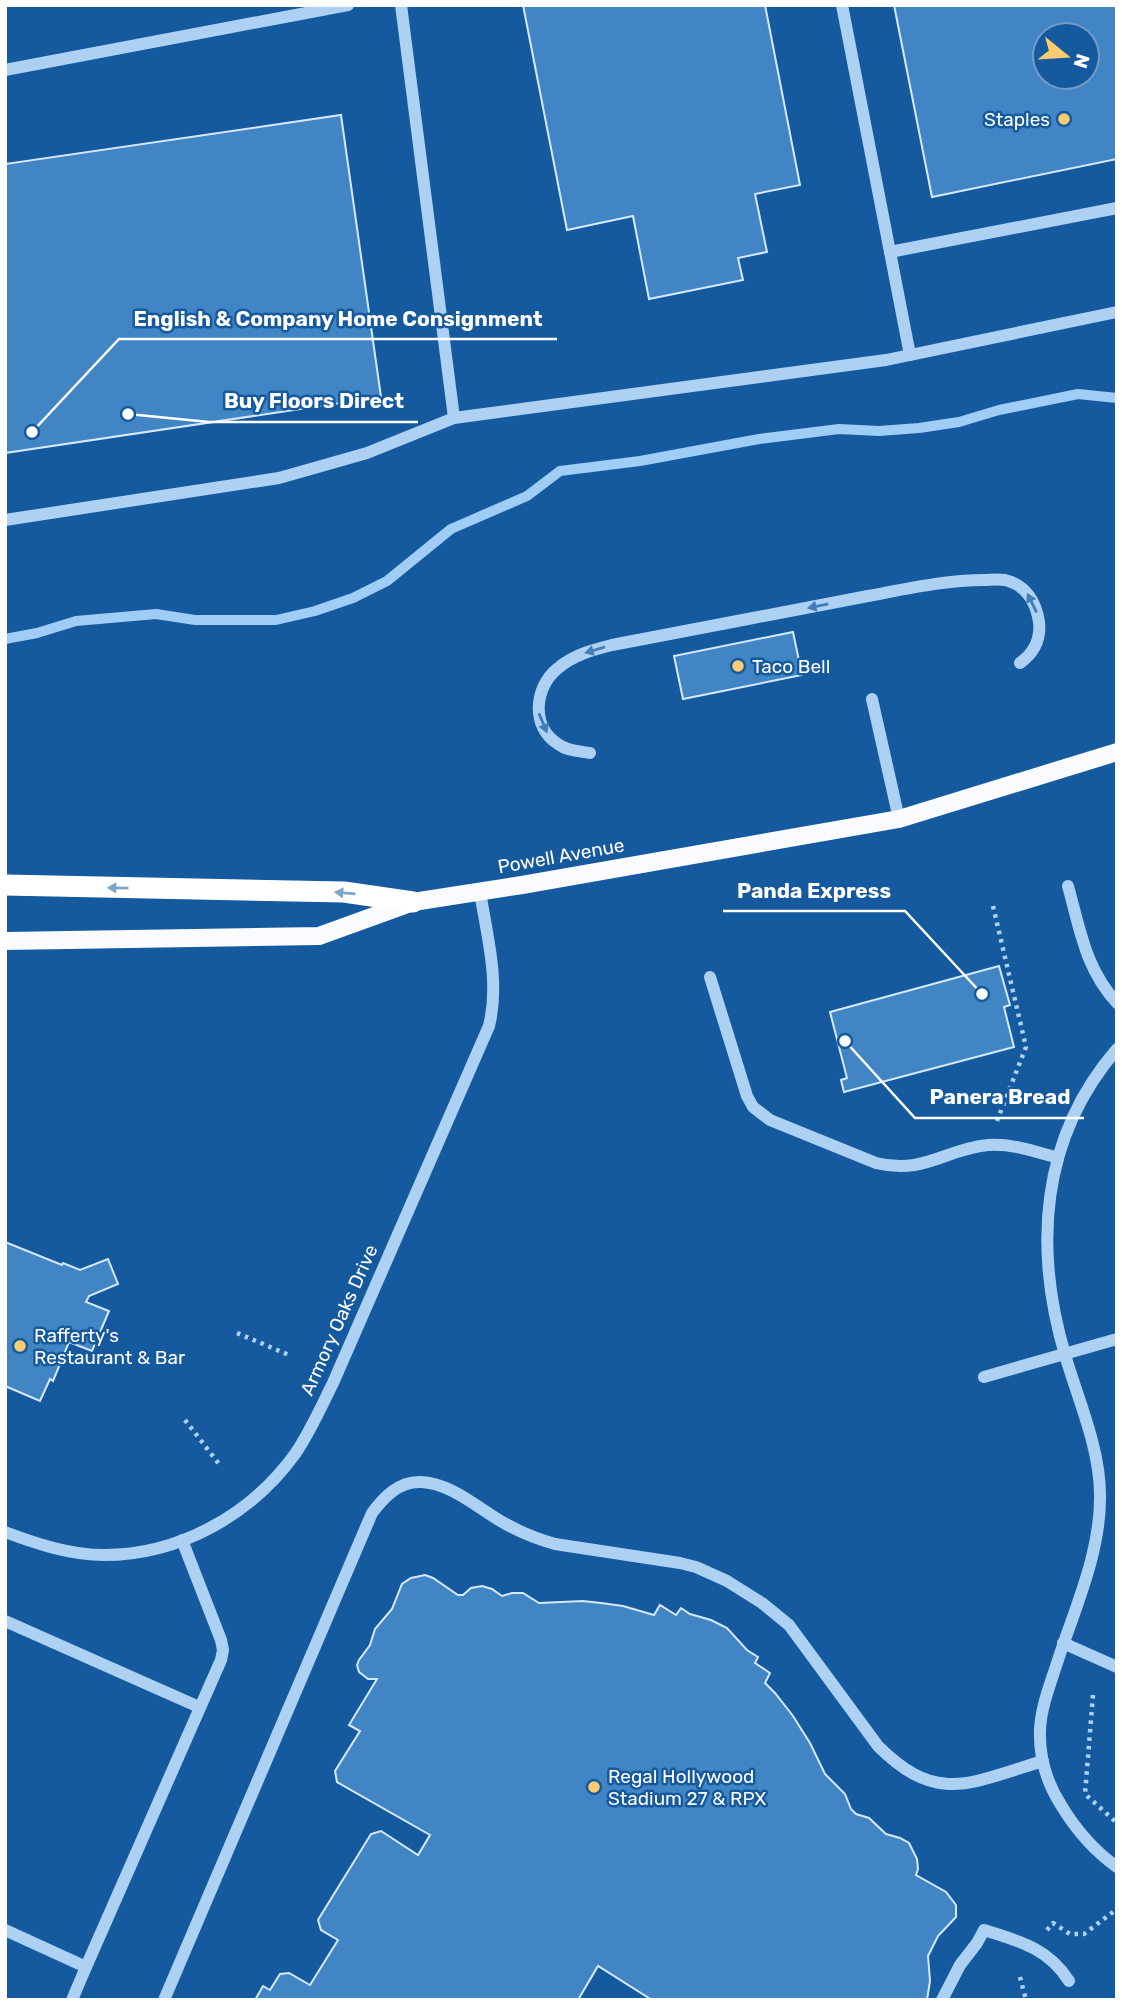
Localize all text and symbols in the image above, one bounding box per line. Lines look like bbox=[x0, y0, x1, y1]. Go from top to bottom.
north arrow bbox=[1031, 21, 1101, 91]
text: N bbox=[1069, 51, 1095, 71]
place label: Staples bbox=[984, 108, 1050, 131]
marker: Staples bbox=[1056, 111, 1072, 127]
callout: English & Company Home Consignment bbox=[119, 297, 557, 339]
text: English & Company Home Consignment bbox=[133, 306, 543, 331]
callout: Buy Floors Direct bbox=[209, 380, 418, 422]
text: Buy Floors Direct bbox=[224, 388, 404, 413]
one-way arrow bbox=[1027, 593, 1038, 613]
one-way arrow bbox=[807, 600, 829, 611]
one-way arrow bbox=[584, 645, 605, 656]
place label: Taco Bell bbox=[752, 655, 830, 678]
marker: Taco Bell bbox=[730, 658, 746, 674]
one-way arrow bbox=[538, 713, 549, 734]
street label: Powell Avenue bbox=[496, 834, 626, 878]
callout: Panda Express bbox=[723, 869, 905, 911]
text: Panda Express bbox=[737, 878, 891, 903]
one-way arrow bbox=[107, 882, 129, 893]
one-way arrow bbox=[334, 887, 356, 898]
callout: Panera Bread bbox=[915, 1076, 1084, 1118]
text: Panera Bread bbox=[930, 1084, 1070, 1109]
street label: Armory Oaks Drive bbox=[295, 1241, 383, 1399]
place label: Rafferty's Restaurant & Bar bbox=[34, 1324, 186, 1369]
marker: Rafferty's Restaurant & Bar bbox=[12, 1338, 28, 1354]
place label: Regal Hollywood Stadium 27 & RPX bbox=[608, 1765, 766, 1810]
marker: Regal Hollywood Stadium 27 & RPX bbox=[586, 1779, 602, 1795]

